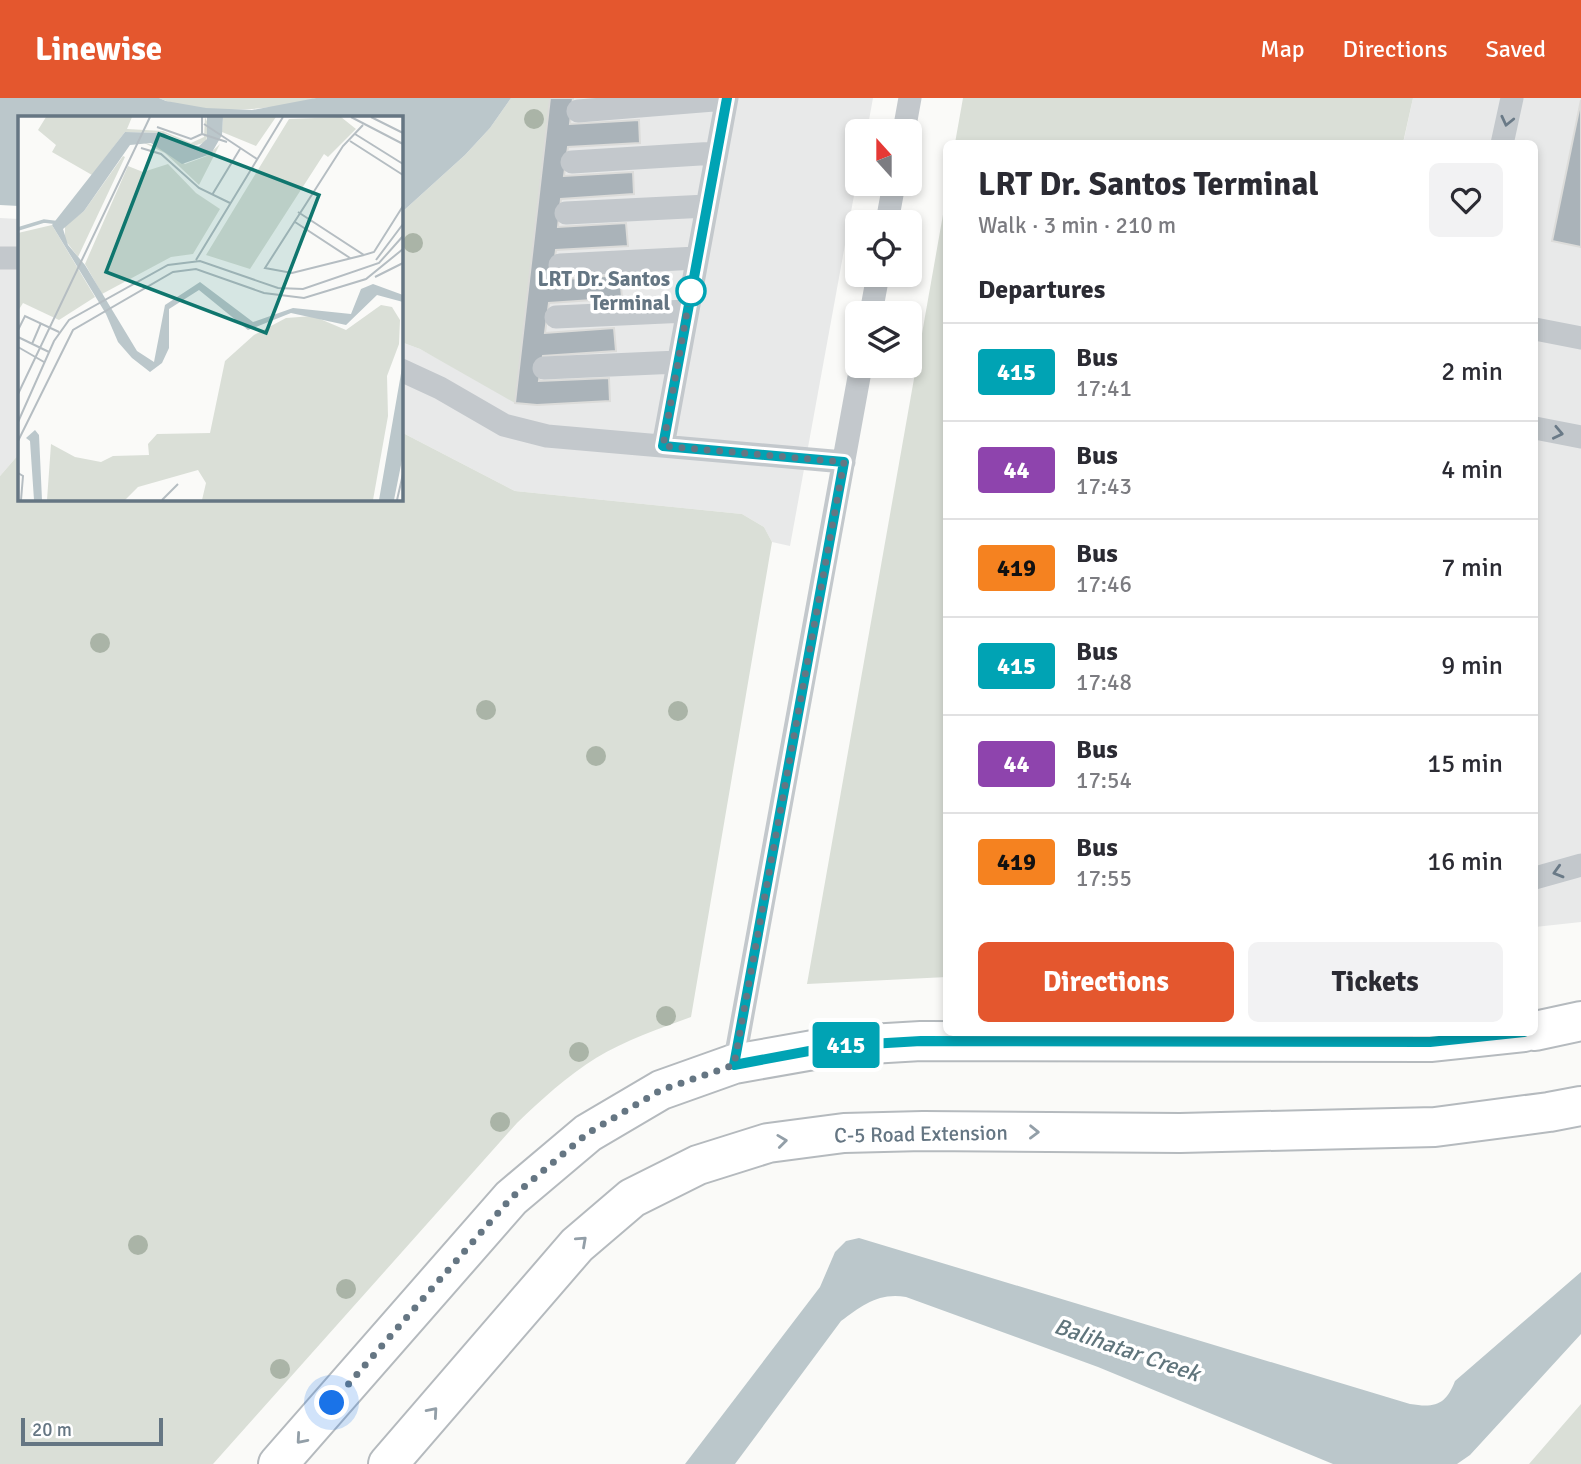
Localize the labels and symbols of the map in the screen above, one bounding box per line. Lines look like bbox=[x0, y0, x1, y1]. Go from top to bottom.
one-way arrow bbox=[1501, 115, 1515, 127]
inset map bbox=[18, 116, 402, 500]
north arrow bbox=[845, 119, 922, 196]
place label: LRT Dr. Santos Terminal bbox=[538, 266, 670, 316]
marker: LRT Dr. Santos Terminal bbox=[676, 276, 706, 306]
one-way arrow bbox=[1552, 424, 1564, 439]
one-way arrow bbox=[1552, 864, 1564, 878]
line badge: 415 bbox=[806, 1022, 886, 1068]
street label: C-5 Road Extension bbox=[834, 1119, 1008, 1149]
one-way arrow bbox=[1029, 1124, 1040, 1140]
one-way arrow bbox=[777, 1133, 788, 1148]
one-way arrow bbox=[574, 1237, 587, 1249]
water label: Balihatar Creek bbox=[1050, 1312, 1206, 1389]
your location bbox=[314, 1385, 349, 1420]
one-way arrow bbox=[425, 1408, 437, 1421]
scale bar bbox=[21, 1415, 163, 1447]
one-way arrow bbox=[296, 1430, 309, 1443]

